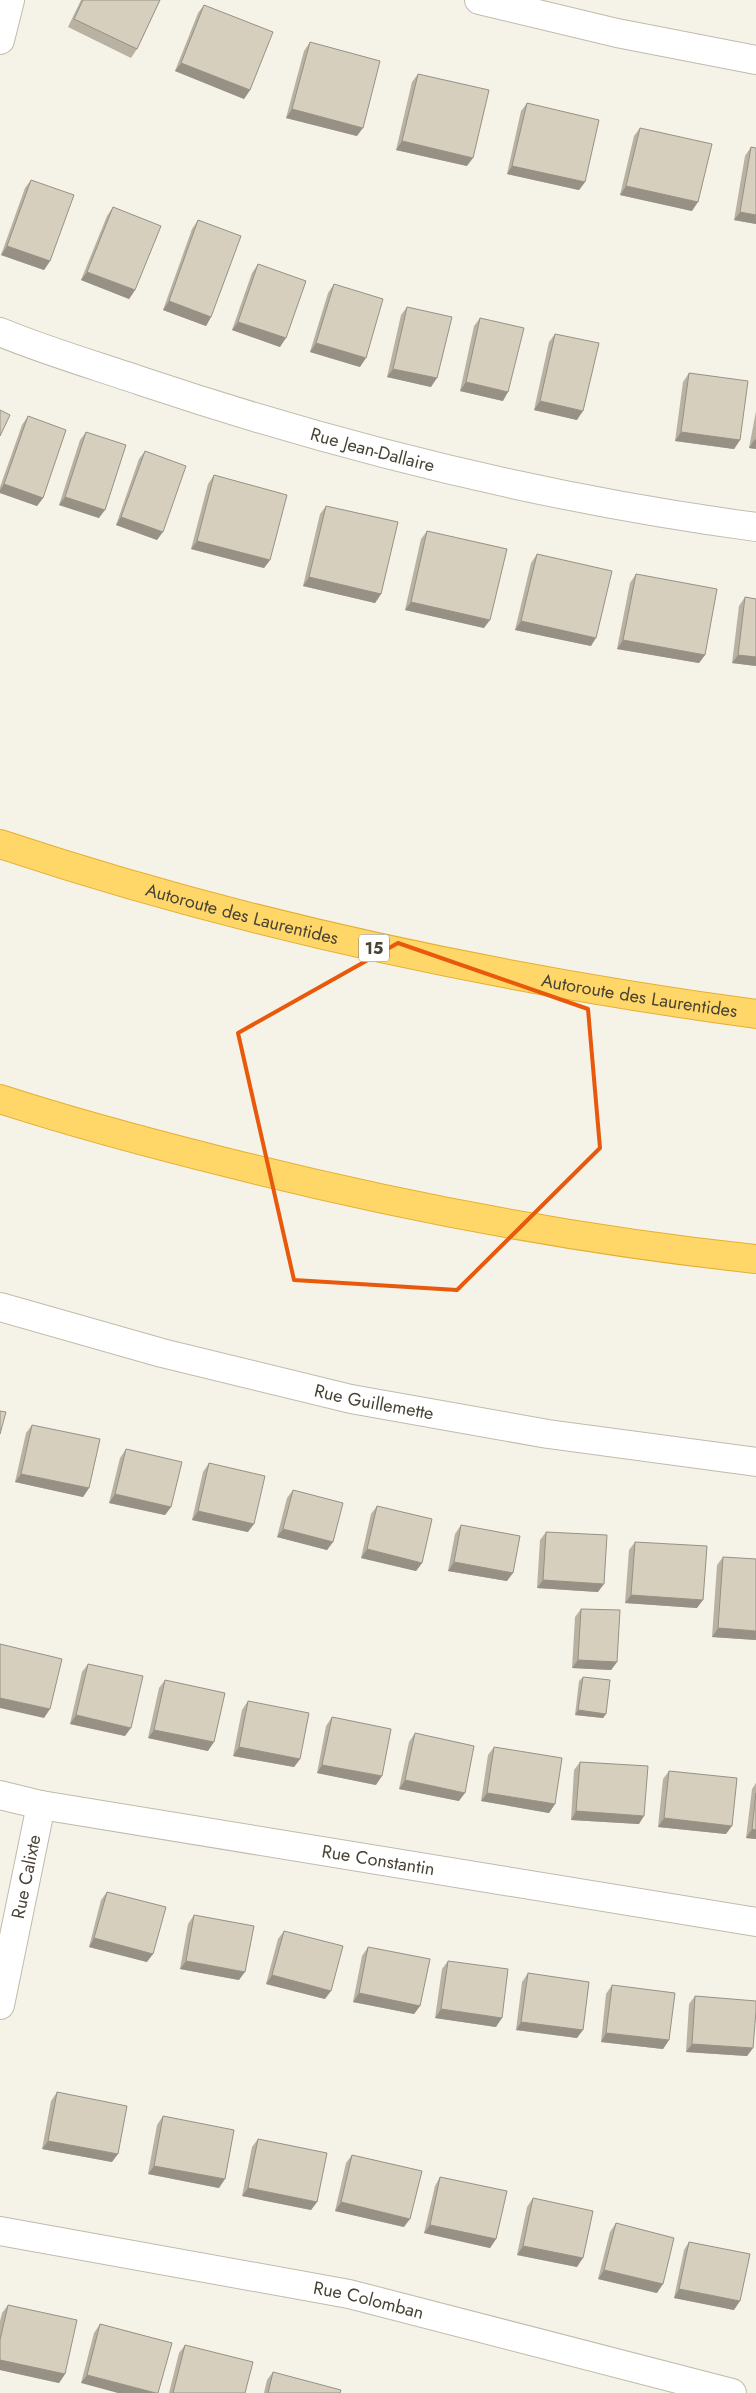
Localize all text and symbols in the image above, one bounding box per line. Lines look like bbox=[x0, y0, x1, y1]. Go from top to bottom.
street label: Rue Jean-Dallaire bbox=[307, 421, 437, 479]
street label: Autoroute des Laurentides bbox=[143, 877, 341, 951]
road number: 15 bbox=[359, 934, 389, 961]
street label: Autoroute des Laurentides bbox=[539, 967, 739, 1024]
street label: Rue Guillemette bbox=[311, 1378, 436, 1426]
street label: Rue Calixte bbox=[5, 1832, 48, 1921]
street label: Rue Constantin bbox=[320, 1838, 437, 1882]
street label: Rue Colomban bbox=[311, 2275, 427, 2326]

